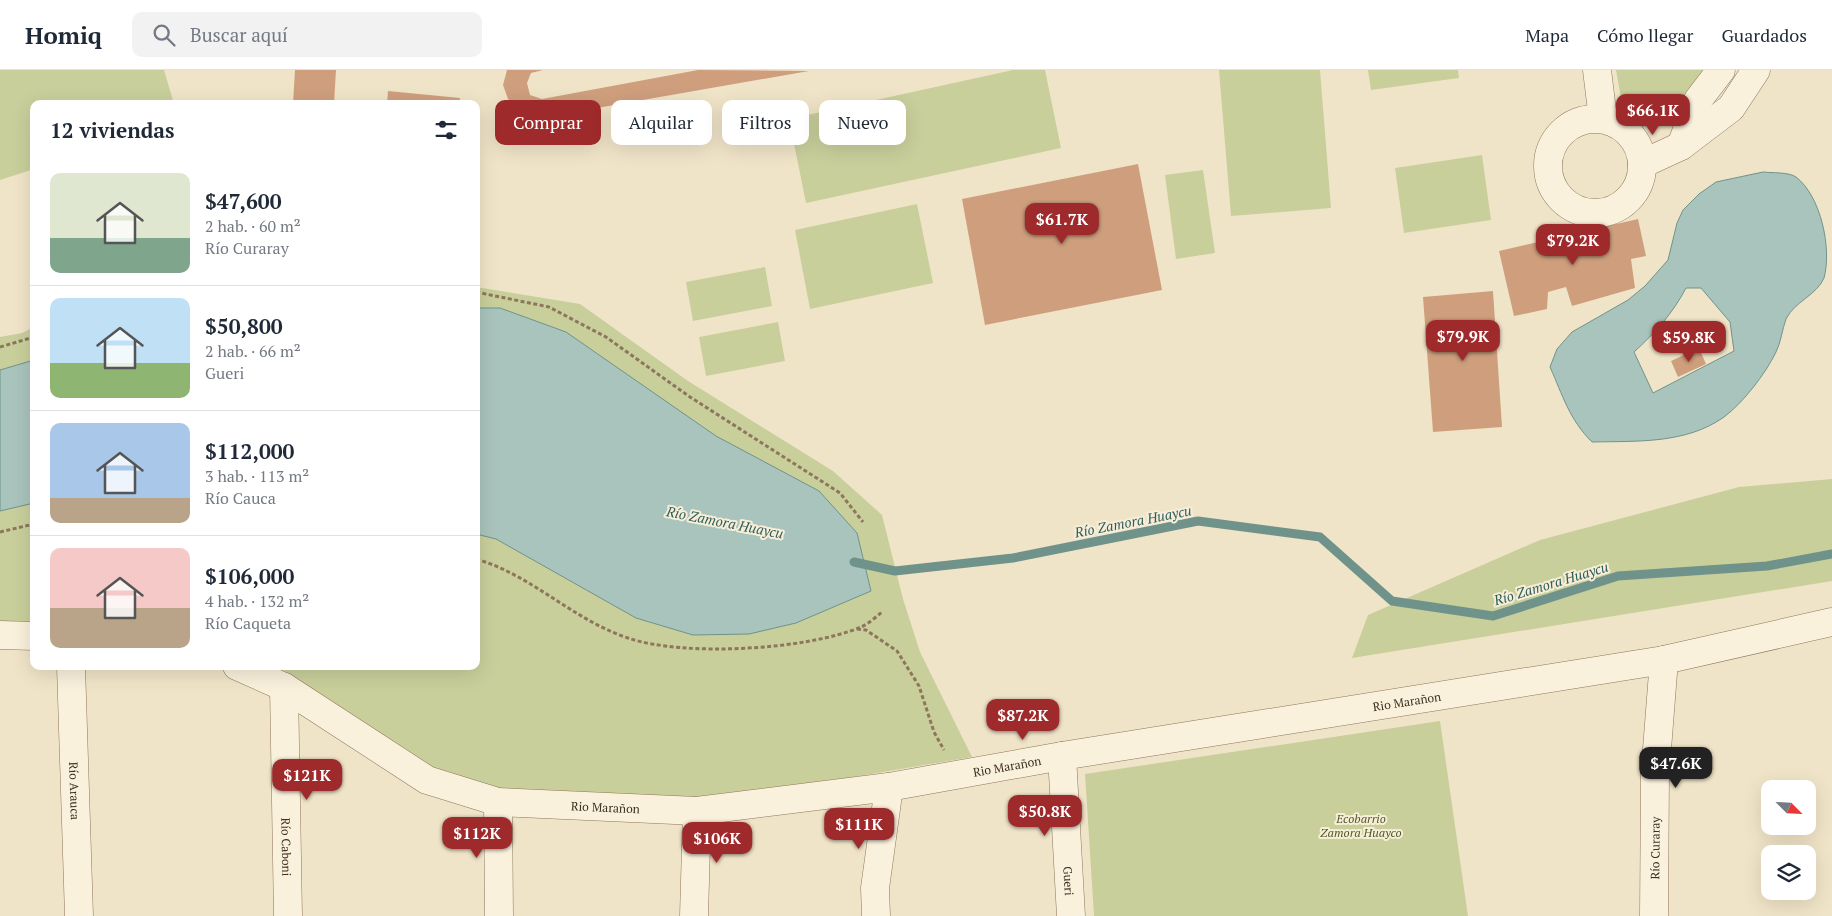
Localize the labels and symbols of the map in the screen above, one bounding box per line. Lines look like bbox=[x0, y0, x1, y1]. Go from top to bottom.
pin: $66.1K bbox=[1612, 93, 1694, 136]
pin: $61.7K bbox=[1021, 202, 1103, 245]
pin: $79.2K bbox=[1532, 224, 1614, 266]
pin: $79.9K bbox=[1422, 320, 1504, 362]
pin: $59.8K bbox=[1648, 320, 1730, 363]
water label: Río Zamora Huaycu bbox=[1072, 500, 1193, 542]
water label: Río Zamora Huaycu bbox=[664, 501, 785, 543]
water label: Río Zamora Huaycu bbox=[1491, 557, 1611, 610]
street label: Rio Marañon bbox=[1372, 688, 1442, 714]
pin: $87.2K bbox=[982, 698, 1064, 741]
pin: $47.6K bbox=[1635, 746, 1717, 789]
street label: Rio Marañon bbox=[972, 752, 1042, 779]
pin: $121K bbox=[272, 758, 342, 801]
street label: Río Arauca bbox=[67, 762, 83, 820]
north arrow bbox=[1761, 780, 1816, 835]
pin: $50.8K bbox=[1004, 794, 1086, 837]
street label: Rio Marañon bbox=[571, 798, 640, 816]
pin: $111K bbox=[824, 808, 894, 850]
park label: Ecobarrio Zamora Huayco bbox=[1320, 811, 1402, 840]
pin: $112K bbox=[442, 816, 512, 859]
street label: Río Curaray bbox=[1647, 816, 1662, 879]
street label: Río Caboni bbox=[279, 818, 295, 877]
pin: $106K bbox=[682, 822, 752, 864]
street label: Gueri bbox=[1061, 866, 1077, 896]

